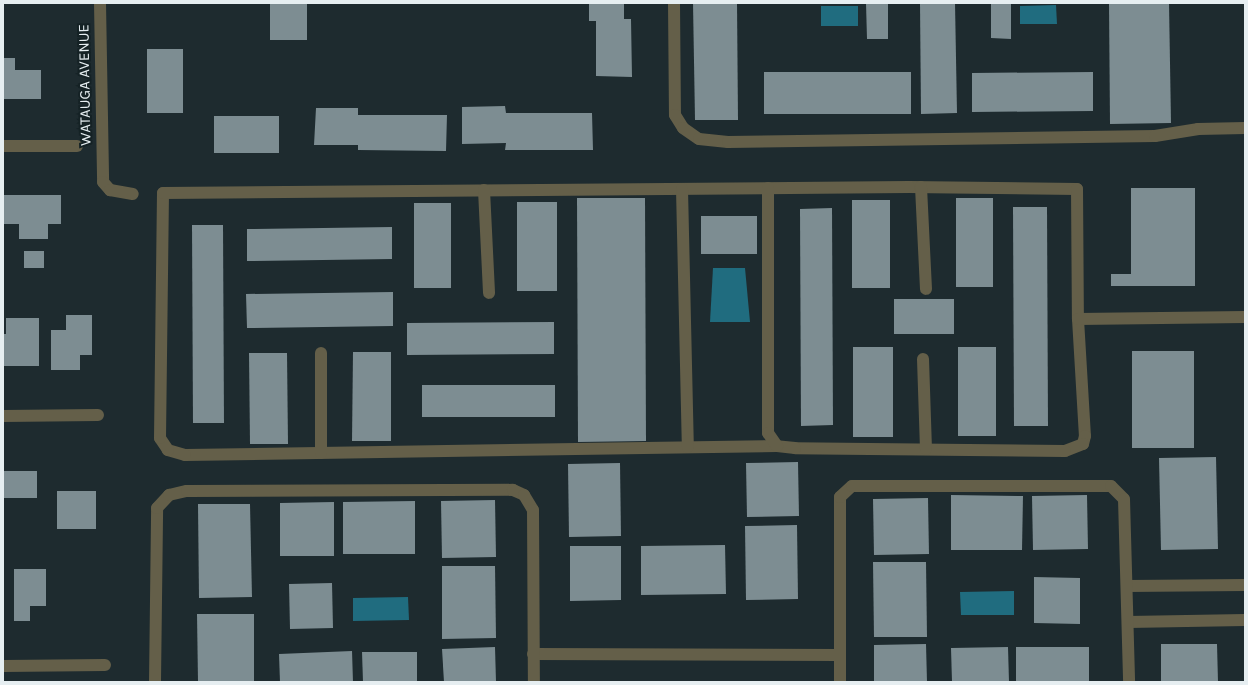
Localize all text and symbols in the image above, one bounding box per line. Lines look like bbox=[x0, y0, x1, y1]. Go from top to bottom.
street label: WATAUGA AVENUE bbox=[75, 24, 95, 146]

